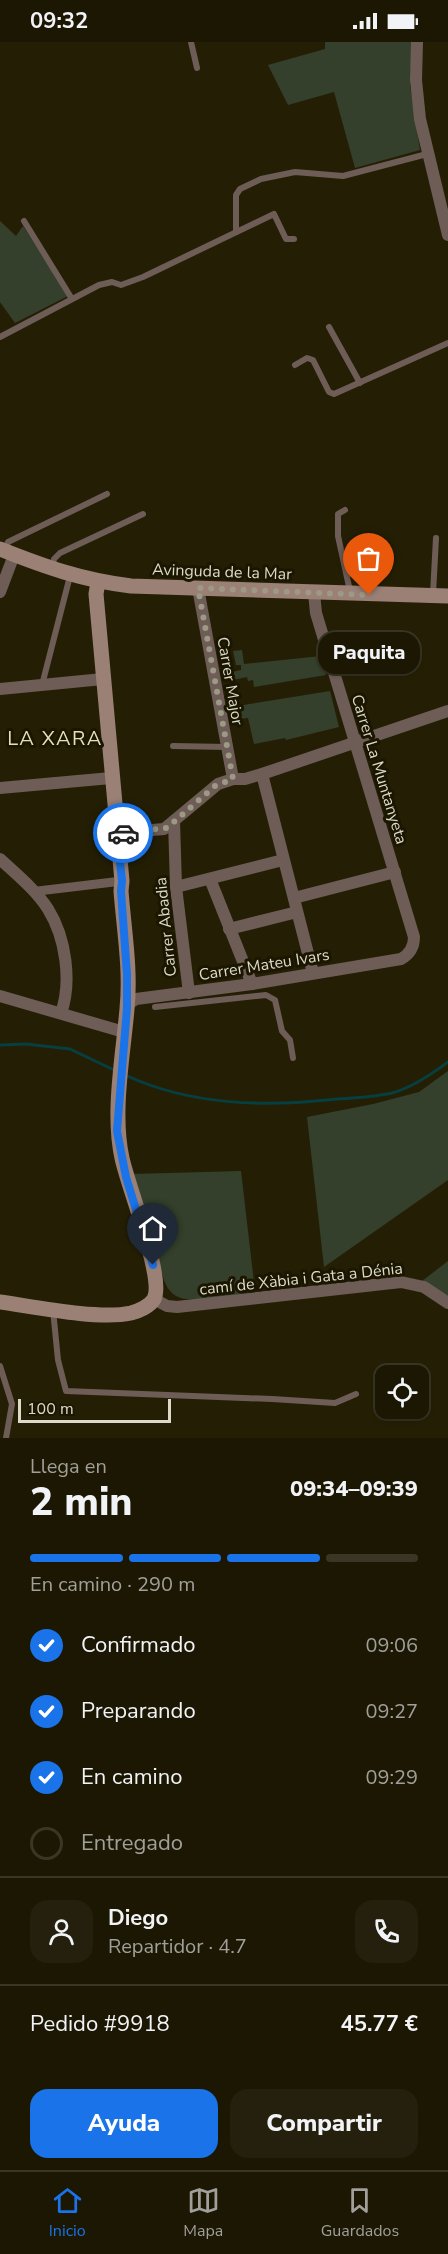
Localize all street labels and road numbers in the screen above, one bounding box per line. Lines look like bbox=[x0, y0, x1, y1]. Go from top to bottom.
street label: Avinguda de la Mar bbox=[152, 559, 292, 585]
street label: Carrer Major bbox=[211, 635, 249, 727]
street label: Carrer La Muntanyeta bbox=[346, 692, 412, 847]
street label: Carrer Abadia bbox=[150, 876, 182, 978]
street label: Carrer Mateu Ivars bbox=[197, 944, 331, 986]
street label: camí de Xàbia i Gata a Dénia bbox=[198, 1257, 404, 1301]

